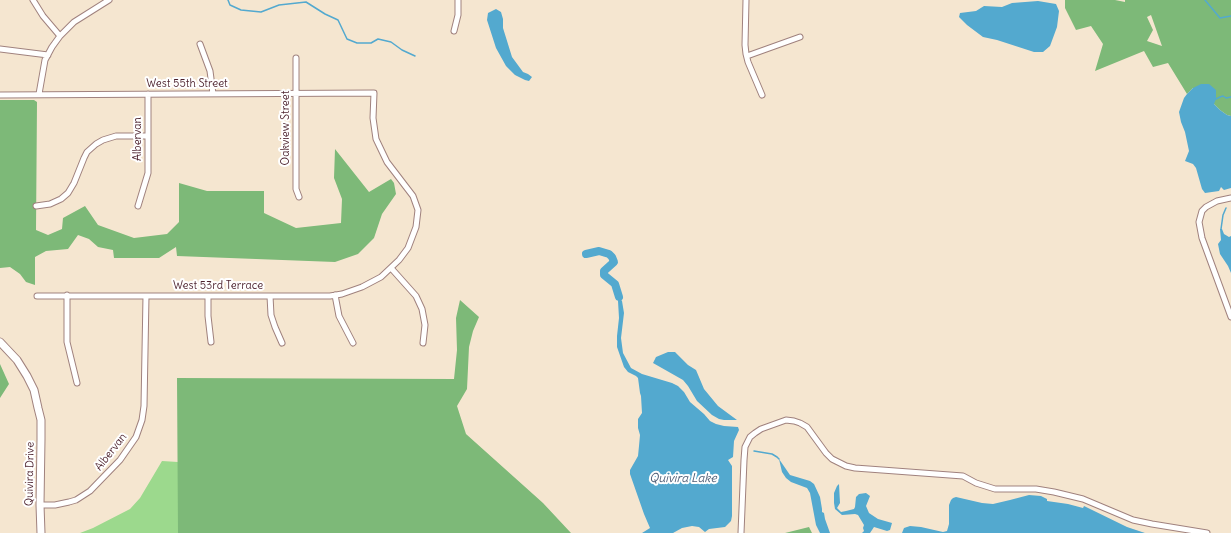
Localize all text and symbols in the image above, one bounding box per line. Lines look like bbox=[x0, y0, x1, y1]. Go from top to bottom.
street label: West 55th Street bbox=[146, 77, 228, 91]
street label: Oakview Street bbox=[279, 91, 293, 165]
street label: Albervan bbox=[131, 117, 145, 161]
street label: West 53rd Terrace bbox=[173, 279, 263, 293]
street label: Albervan bbox=[92, 431, 130, 473]
street label: Quivira Drive bbox=[23, 442, 37, 506]
water label: Quivira Lake bbox=[649, 472, 717, 486]

